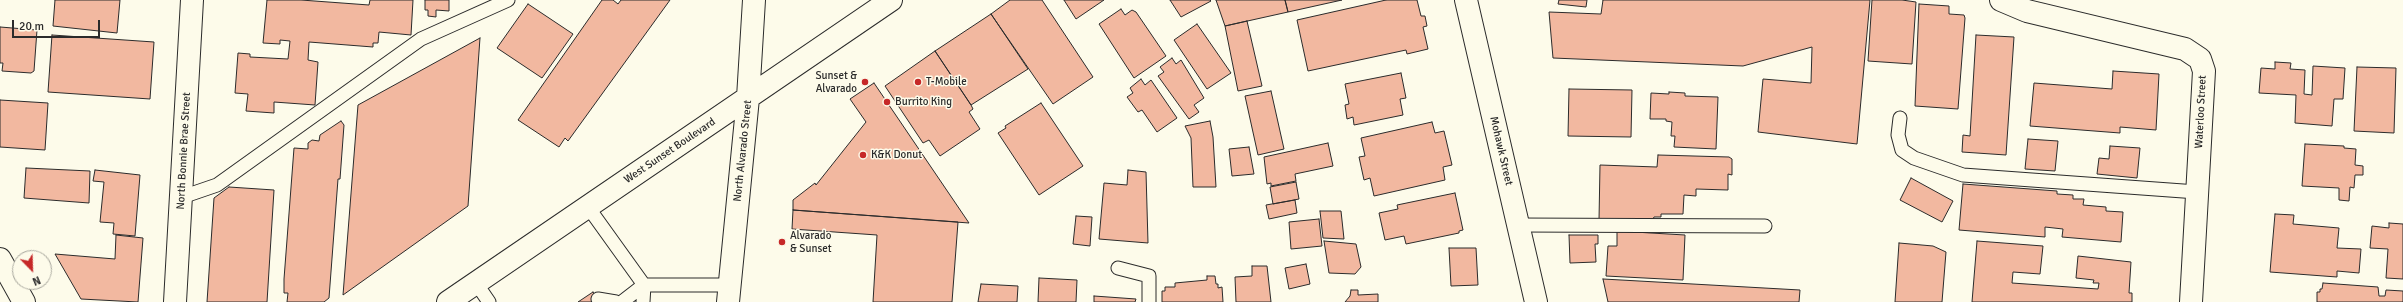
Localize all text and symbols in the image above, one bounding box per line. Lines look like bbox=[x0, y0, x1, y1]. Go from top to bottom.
scale bar bbox=[14, 12, 102, 38]
text: 20 m bbox=[19, 19, 44, 34]
place label: Sunset & Alvarado bbox=[815, 69, 857, 95]
place label: T-Mobile bbox=[926, 75, 967, 89]
street label: Waterloo Street bbox=[2192, 75, 2210, 149]
marker: Sunset & Alvarado bbox=[860, 77, 870, 87]
marker: T-Mobile bbox=[913, 77, 923, 87]
street label: North Bonnie Brae Street bbox=[174, 92, 194, 210]
place label: Burrito King bbox=[895, 95, 952, 109]
marker: Burrito King bbox=[882, 97, 892, 107]
street label: North Alvarado Street bbox=[731, 100, 755, 202]
street label: West Sunset Boulevard bbox=[622, 115, 718, 187]
street label: Mohawk Street bbox=[1487, 115, 1515, 187]
place label: K&K Donut bbox=[871, 148, 922, 162]
marker: K&K Donut bbox=[858, 150, 868, 160]
place label: Alvarado & Sunset bbox=[790, 229, 832, 255]
marker: Alvarado & Sunset bbox=[777, 237, 787, 247]
north arrow bbox=[12, 250, 52, 290]
text: N bbox=[30, 273, 43, 288]

